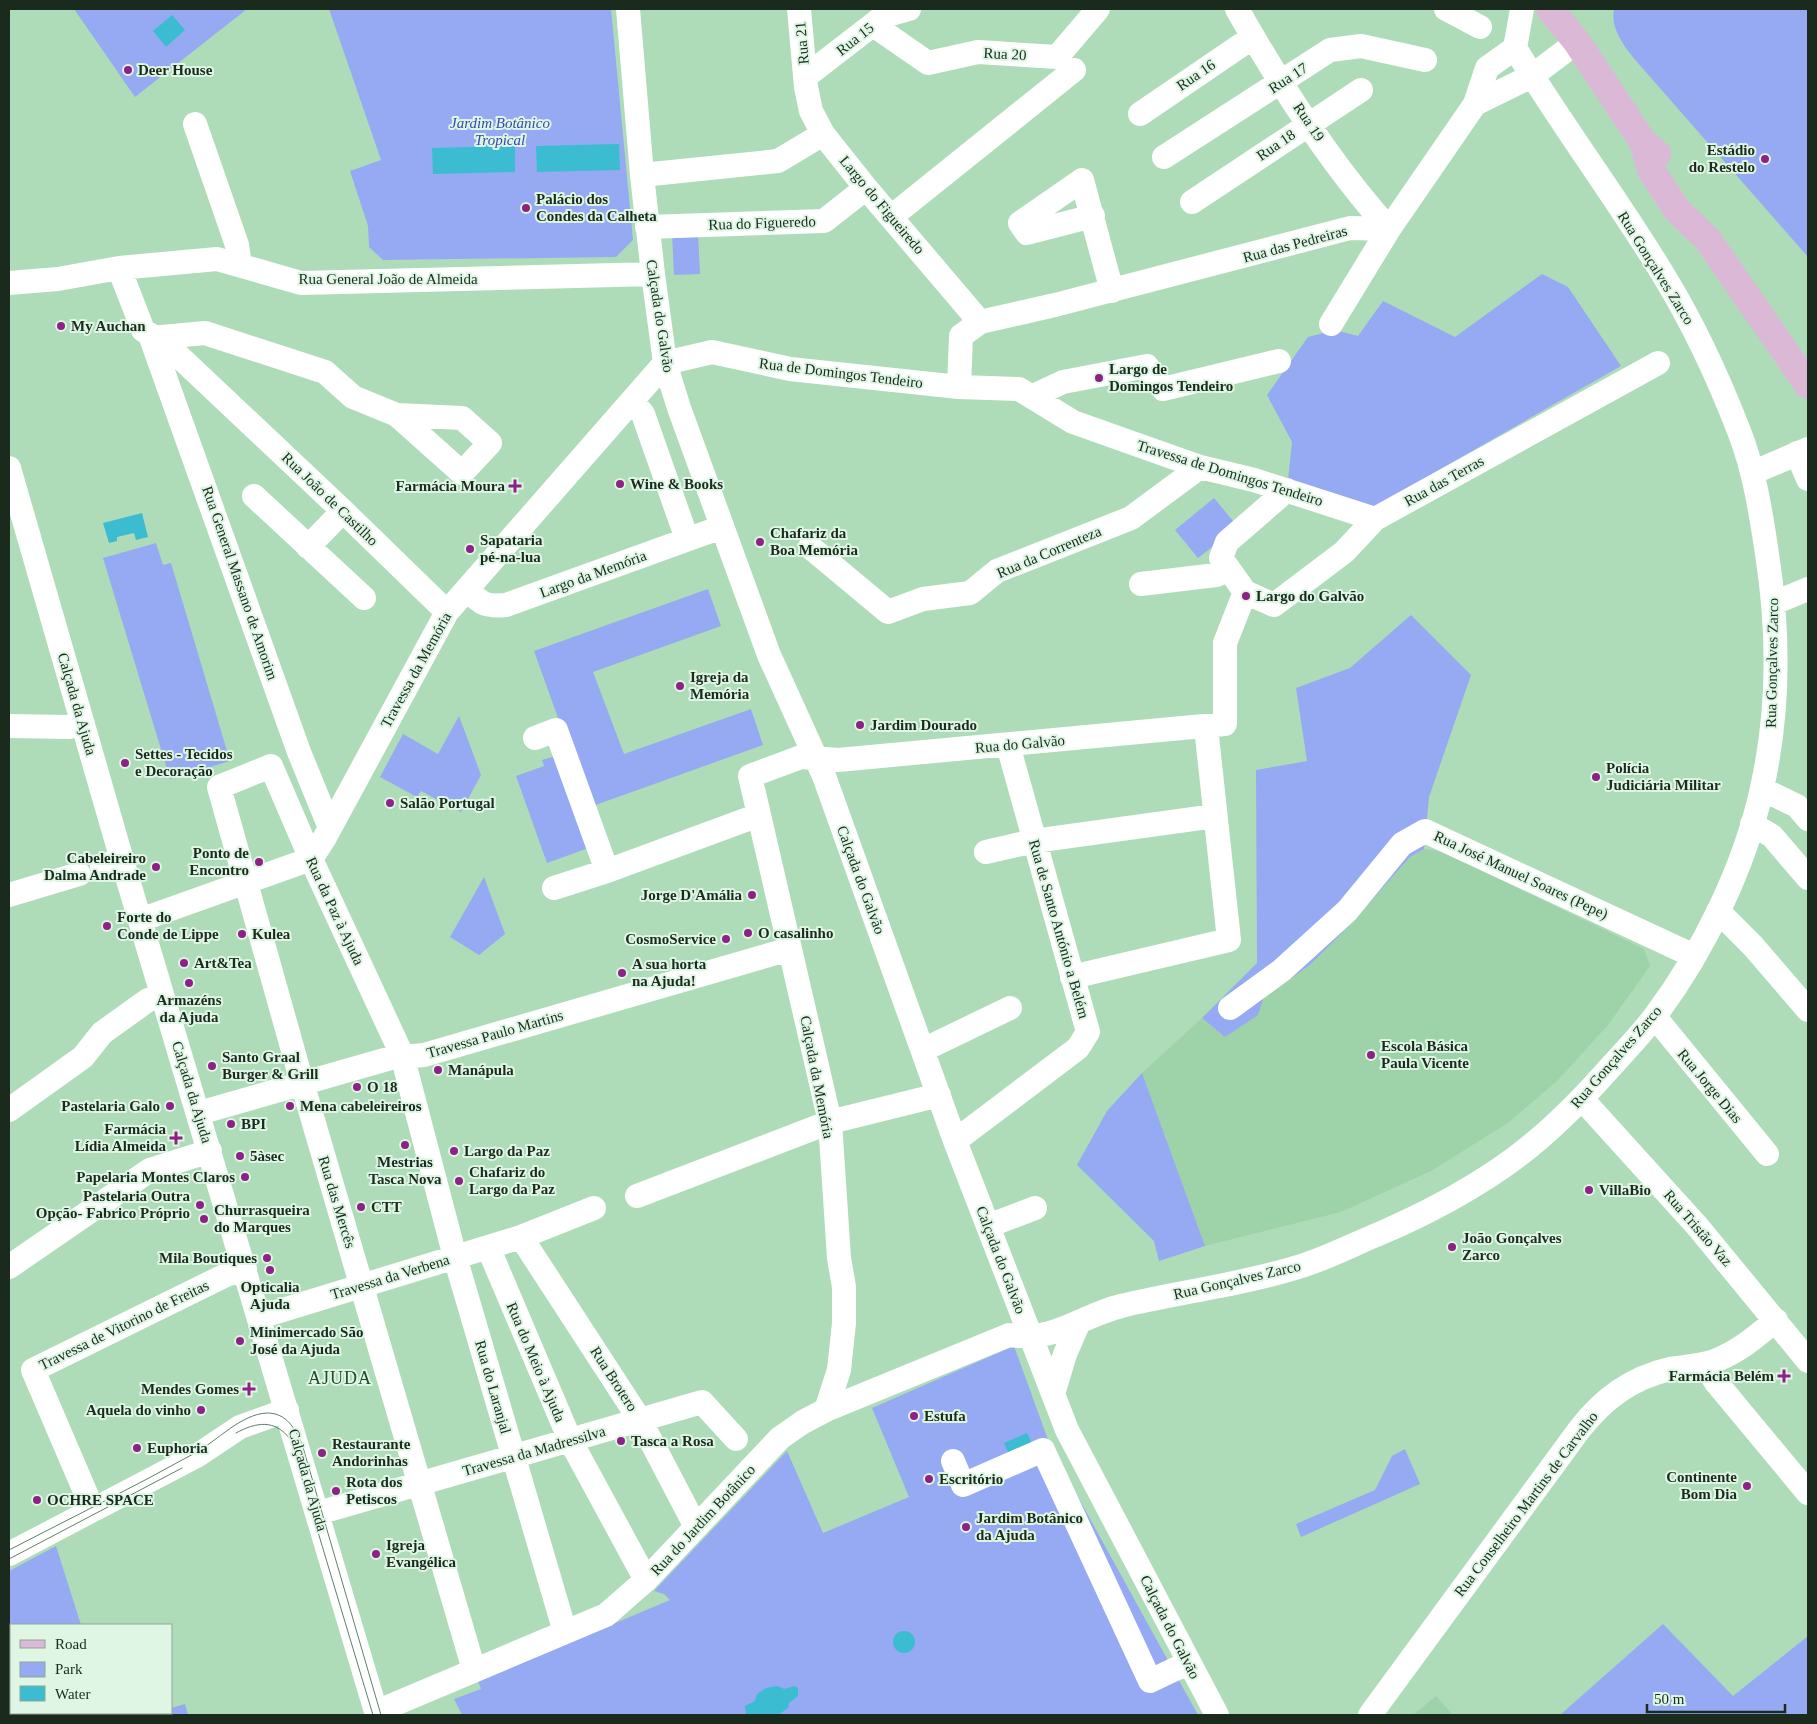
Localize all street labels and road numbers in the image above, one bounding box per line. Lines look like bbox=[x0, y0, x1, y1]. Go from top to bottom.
street label: Rua 15 bbox=[833, 19, 877, 59]
street label: Rua 21 bbox=[792, 21, 812, 65]
street label: Rua 20 bbox=[983, 45, 1027, 63]
street label: Rua 16 bbox=[1174, 56, 1219, 94]
street label: Rua 17 bbox=[1266, 59, 1311, 96]
street label: Rua 19 bbox=[1290, 100, 1328, 144]
street label: Rua 18 bbox=[1254, 126, 1298, 164]
street label: Largo do Figueiredo bbox=[836, 153, 928, 257]
street label: Rua Gonçalves Zarco bbox=[1615, 209, 1697, 327]
street label: Rua do Figueredo bbox=[708, 213, 816, 233]
street label: Rua das Pedreiras bbox=[1241, 222, 1349, 266]
street label: Calçada do Galvão bbox=[643, 258, 677, 374]
street label: Rua General João de Almeida bbox=[298, 271, 478, 287]
street label: Rua de Domingos Tendeiro bbox=[758, 355, 924, 391]
street label: Travessa de Domingos Tendeiro bbox=[1135, 437, 1325, 509]
street label: Rua João de Castilho bbox=[279, 449, 381, 549]
street label: Rua das Terras bbox=[1401, 452, 1487, 509]
street label: Rua General Massano de Amorim bbox=[199, 484, 281, 682]
street label: Rua da Correnteza bbox=[994, 523, 1104, 581]
street label: Largo da Memória bbox=[538, 547, 649, 601]
street label: Rua Gonçalves Zarco bbox=[1763, 598, 1781, 728]
street label: Travessa da Memória bbox=[378, 609, 455, 730]
street label: Calçada da Ajuda bbox=[55, 651, 99, 757]
street label: Rua do Galvão bbox=[974, 732, 1066, 756]
street label: Calçada do Galvão bbox=[834, 824, 888, 936]
street label: Rua José Manuel Soares (Pepe) bbox=[1431, 828, 1610, 923]
street label: Rua de Santo António a Belém bbox=[1026, 838, 1092, 1021]
street label: Rua da Paz à Ajuda bbox=[303, 854, 367, 968]
street label: Rua Gonçalves Zarco bbox=[1567, 1003, 1665, 1111]
street label: Travessa Paulo Martins bbox=[425, 1007, 565, 1061]
street label: Calçada da Memória bbox=[797, 1014, 837, 1140]
street label: Calçada da Ajuda bbox=[169, 1039, 215, 1145]
street label: Rua Jorge Dias bbox=[1674, 1046, 1746, 1126]
street label: Rua das Mercês bbox=[315, 1154, 359, 1250]
street label: Rua Tristão Vaz bbox=[1661, 1187, 1736, 1270]
street label: Calçada do Galvão bbox=[973, 1204, 1029, 1316]
street label: Travessa da Verbena bbox=[329, 1251, 452, 1303]
street label: Rua Gonçalves Zarco bbox=[1172, 1258, 1302, 1302]
street label: Travessa de Vitorino de Freitas bbox=[37, 1277, 211, 1373]
street label: Rua do Meio à Ajuda bbox=[504, 1300, 569, 1424]
street label: Rua do Laranjal bbox=[472, 1338, 514, 1436]
street label: Rua Brotero bbox=[587, 1344, 641, 1414]
street label: Rua Conselheiro Martins de Carvalho bbox=[1451, 1408, 1601, 1600]
street label: Travessa da Madressilva bbox=[461, 1423, 608, 1479]
street label: Calçada da Ajuda bbox=[286, 1427, 330, 1533]
street label: Rua do Jardim Botânico bbox=[648, 1461, 758, 1579]
street label: Calçada do Galvão bbox=[1137, 1573, 1203, 1681]

